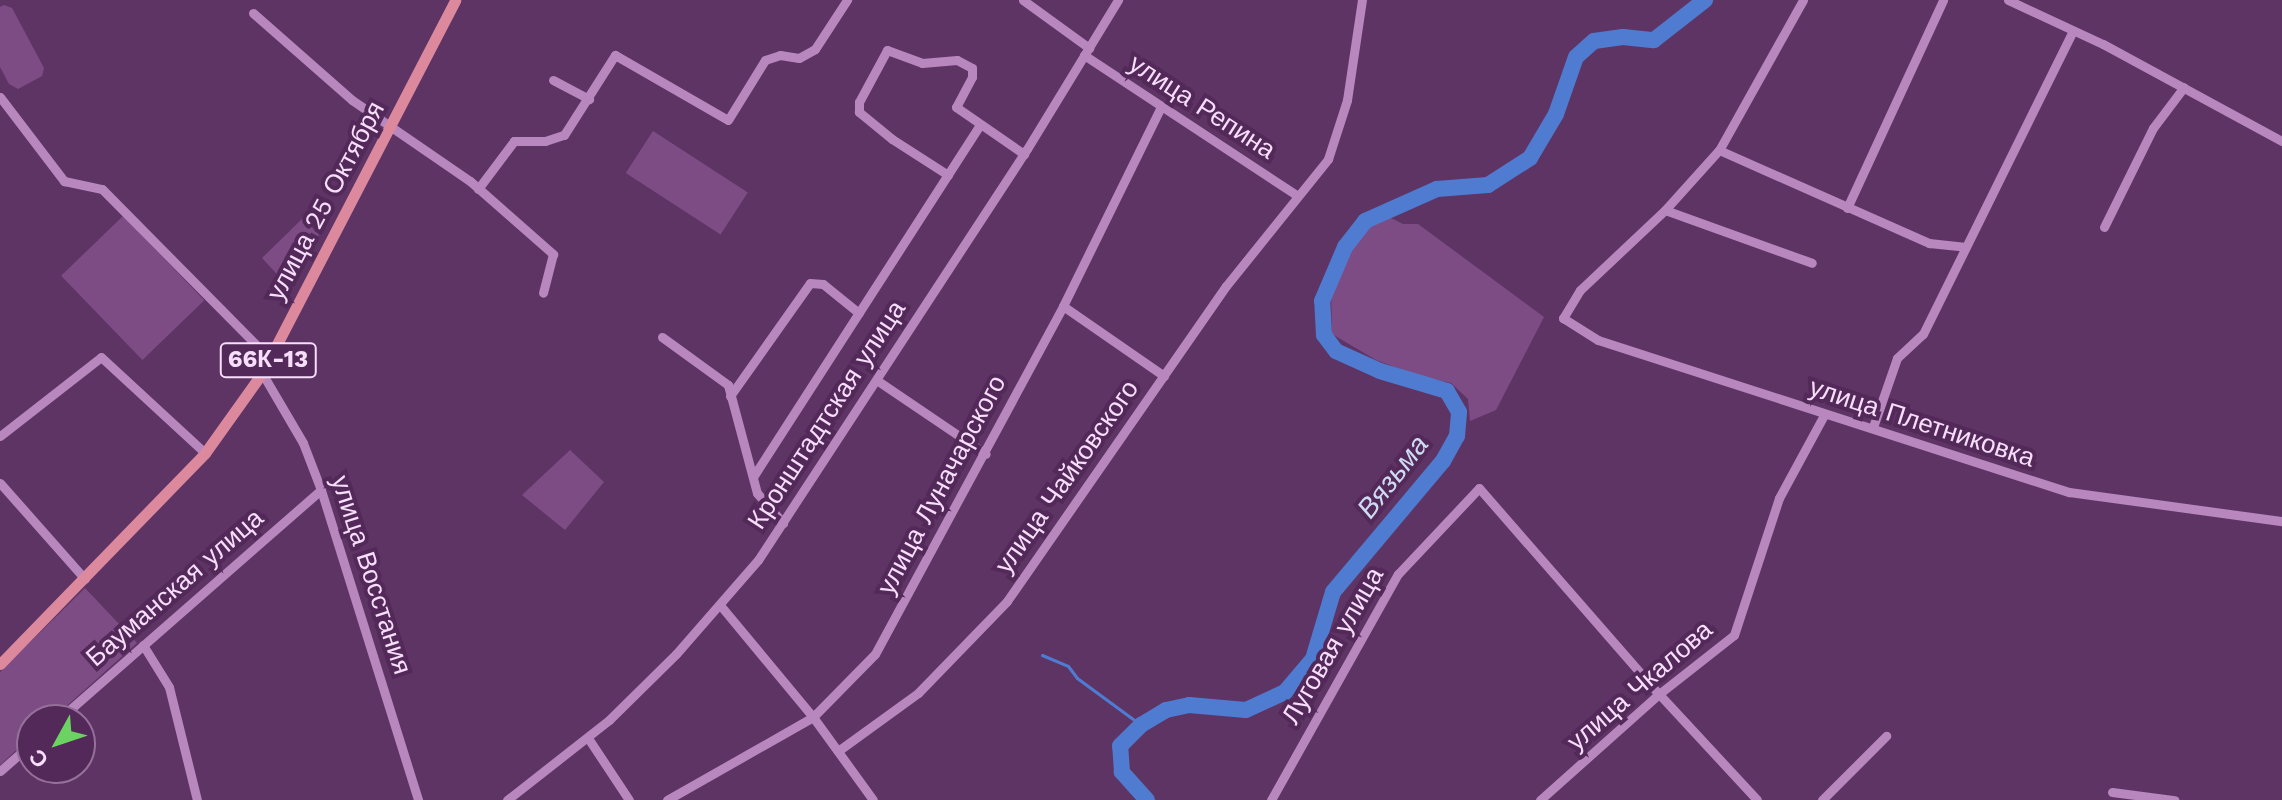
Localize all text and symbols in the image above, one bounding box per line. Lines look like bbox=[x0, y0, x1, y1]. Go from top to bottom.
street label: улица Репина bbox=[1123, 48, 1281, 166]
street label: улица 25 Октября bbox=[260, 96, 392, 306]
street label: Кронштадтская улица bbox=[741, 295, 913, 535]
road number: 66К-13 bbox=[218, 340, 318, 380]
street label: улица Луначарского bbox=[871, 370, 1013, 600]
street label: улица Плетниковка bbox=[1805, 372, 2039, 474]
street label: улица Чайковского bbox=[989, 374, 1145, 580]
water label: Вязьма bbox=[1350, 429, 1436, 525]
street label: улица Восстания bbox=[324, 472, 418, 678]
street label: Бауманская улица bbox=[80, 503, 270, 673]
street label: Луговая улица bbox=[1275, 562, 1391, 730]
street label: улица Чкалова bbox=[1561, 615, 1719, 757]
north arrow bbox=[16, 704, 96, 784]
text: С bbox=[24, 744, 53, 773]

